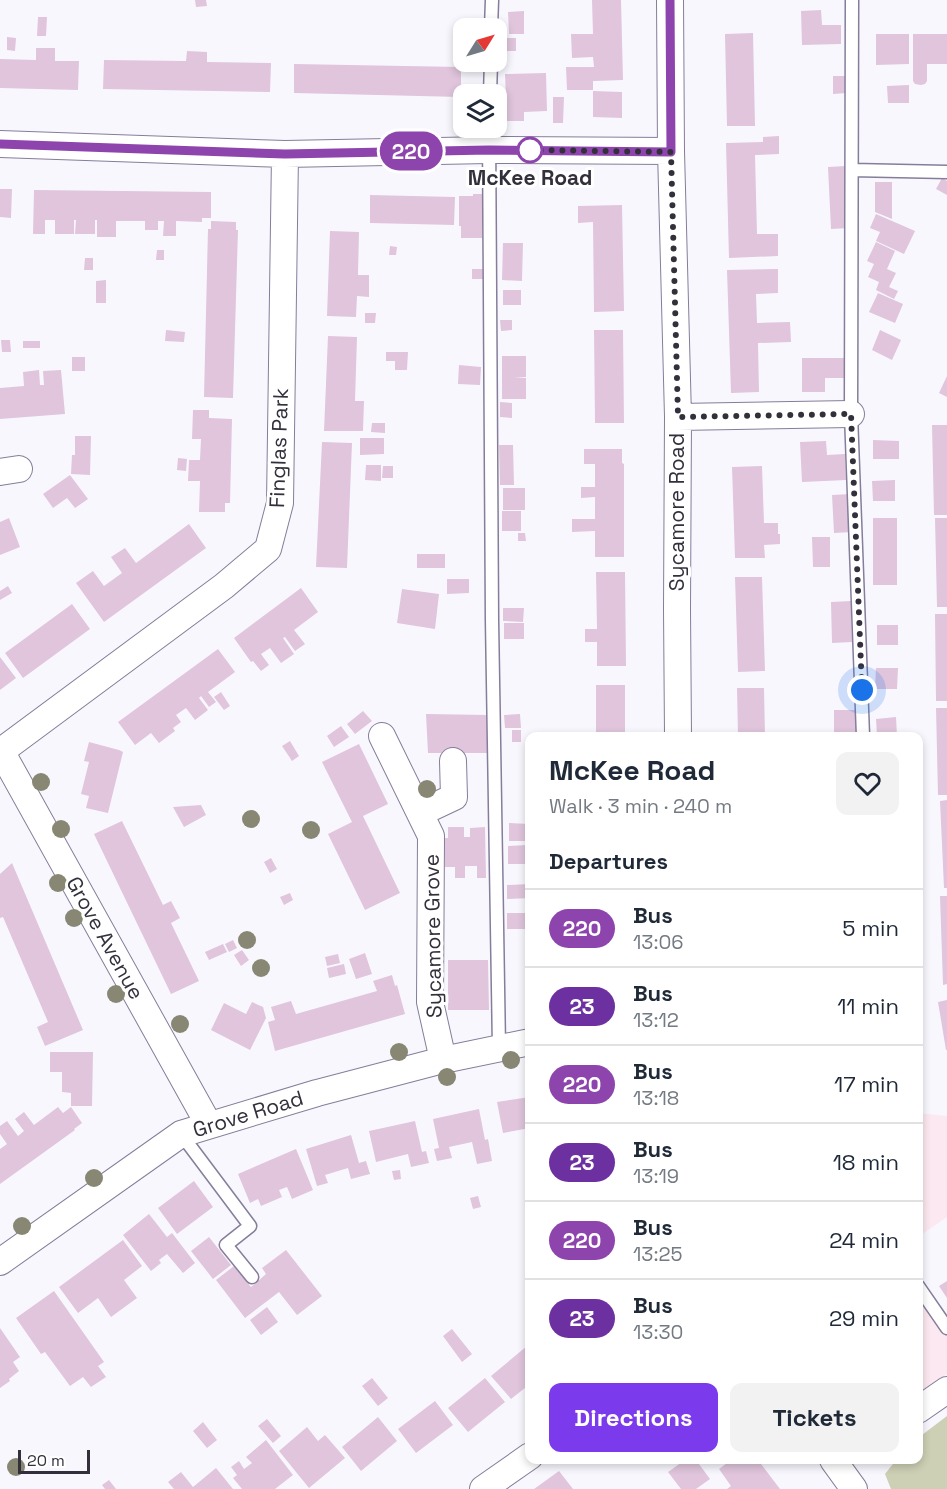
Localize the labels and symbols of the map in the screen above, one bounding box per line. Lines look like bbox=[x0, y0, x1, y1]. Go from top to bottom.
north arrow bbox=[453, 18, 507, 72]
line badge: 220 bbox=[376, 132, 446, 170]
marker: McKee Road bbox=[517, 137, 543, 163]
place label: McKee Road bbox=[468, 164, 592, 191]
street label: Finglas Park bbox=[263, 387, 294, 508]
street label: Sycamore Road bbox=[663, 433, 690, 591]
your location bbox=[847, 675, 877, 705]
street label: Sycamore Grove bbox=[418, 854, 447, 1018]
street label: Grove Avenue bbox=[61, 871, 150, 1004]
street label: Grove Road bbox=[189, 1084, 306, 1143]
scale bar bbox=[18, 1447, 90, 1474]

